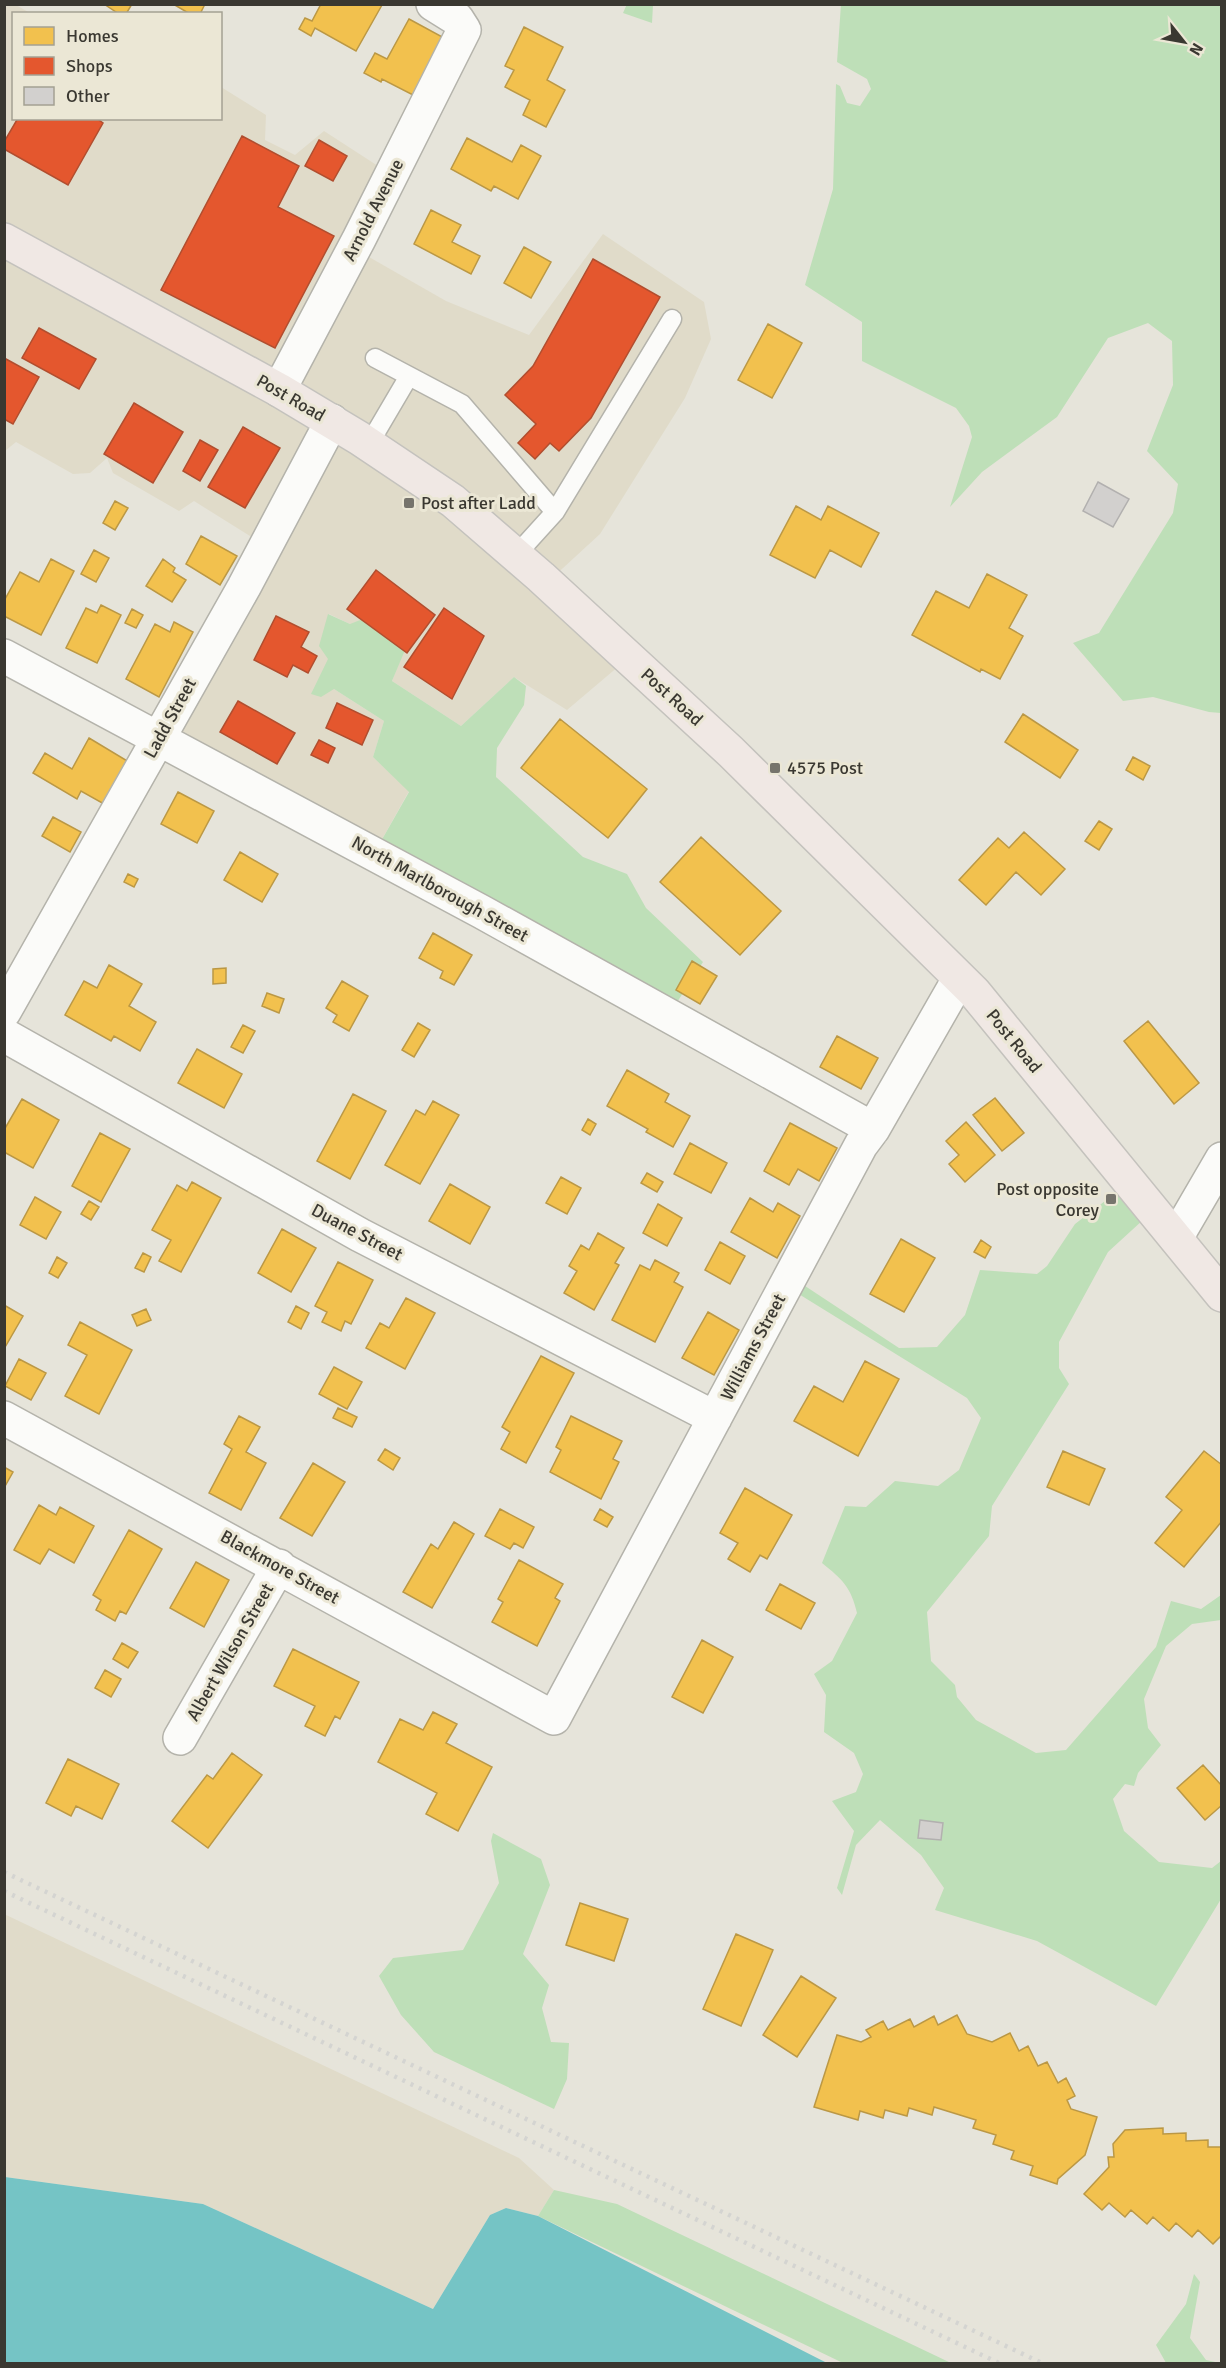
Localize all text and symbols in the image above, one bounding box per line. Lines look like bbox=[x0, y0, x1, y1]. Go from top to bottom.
legend bbox=[12, 12, 222, 120]
north arrow bbox=[1154, 12, 1214, 72]
text: Homes bbox=[66, 25, 119, 47]
text: N bbox=[1185, 39, 1207, 59]
text: Shops bbox=[66, 55, 113, 77]
text: Other bbox=[66, 85, 110, 107]
street label: Arnold Avenue bbox=[338, 155, 408, 265]
street label: Post Road bbox=[253, 370, 329, 426]
place label: Post after Ladd bbox=[421, 492, 536, 514]
marker: Post after Ladd bbox=[402, 496, 416, 510]
street label: Post Road bbox=[636, 663, 708, 731]
street label: Ladd Street bbox=[139, 674, 201, 762]
place label: 4575 Post bbox=[787, 757, 863, 779]
marker: 4575 Post bbox=[768, 761, 782, 775]
street label: North Marlborough Street bbox=[348, 831, 532, 947]
street label: Post Road bbox=[982, 1005, 1046, 1077]
place label: Post opposite Corey bbox=[996, 1178, 1100, 1221]
marker: Post opposite Corey bbox=[1104, 1192, 1118, 1206]
street label: Duane Street bbox=[308, 1199, 406, 1265]
street label: Williams Street bbox=[716, 1290, 790, 1404]
street label: Blackmore Street bbox=[217, 1525, 343, 1609]
street label: Albert Wilson Street bbox=[182, 1579, 278, 1725]

